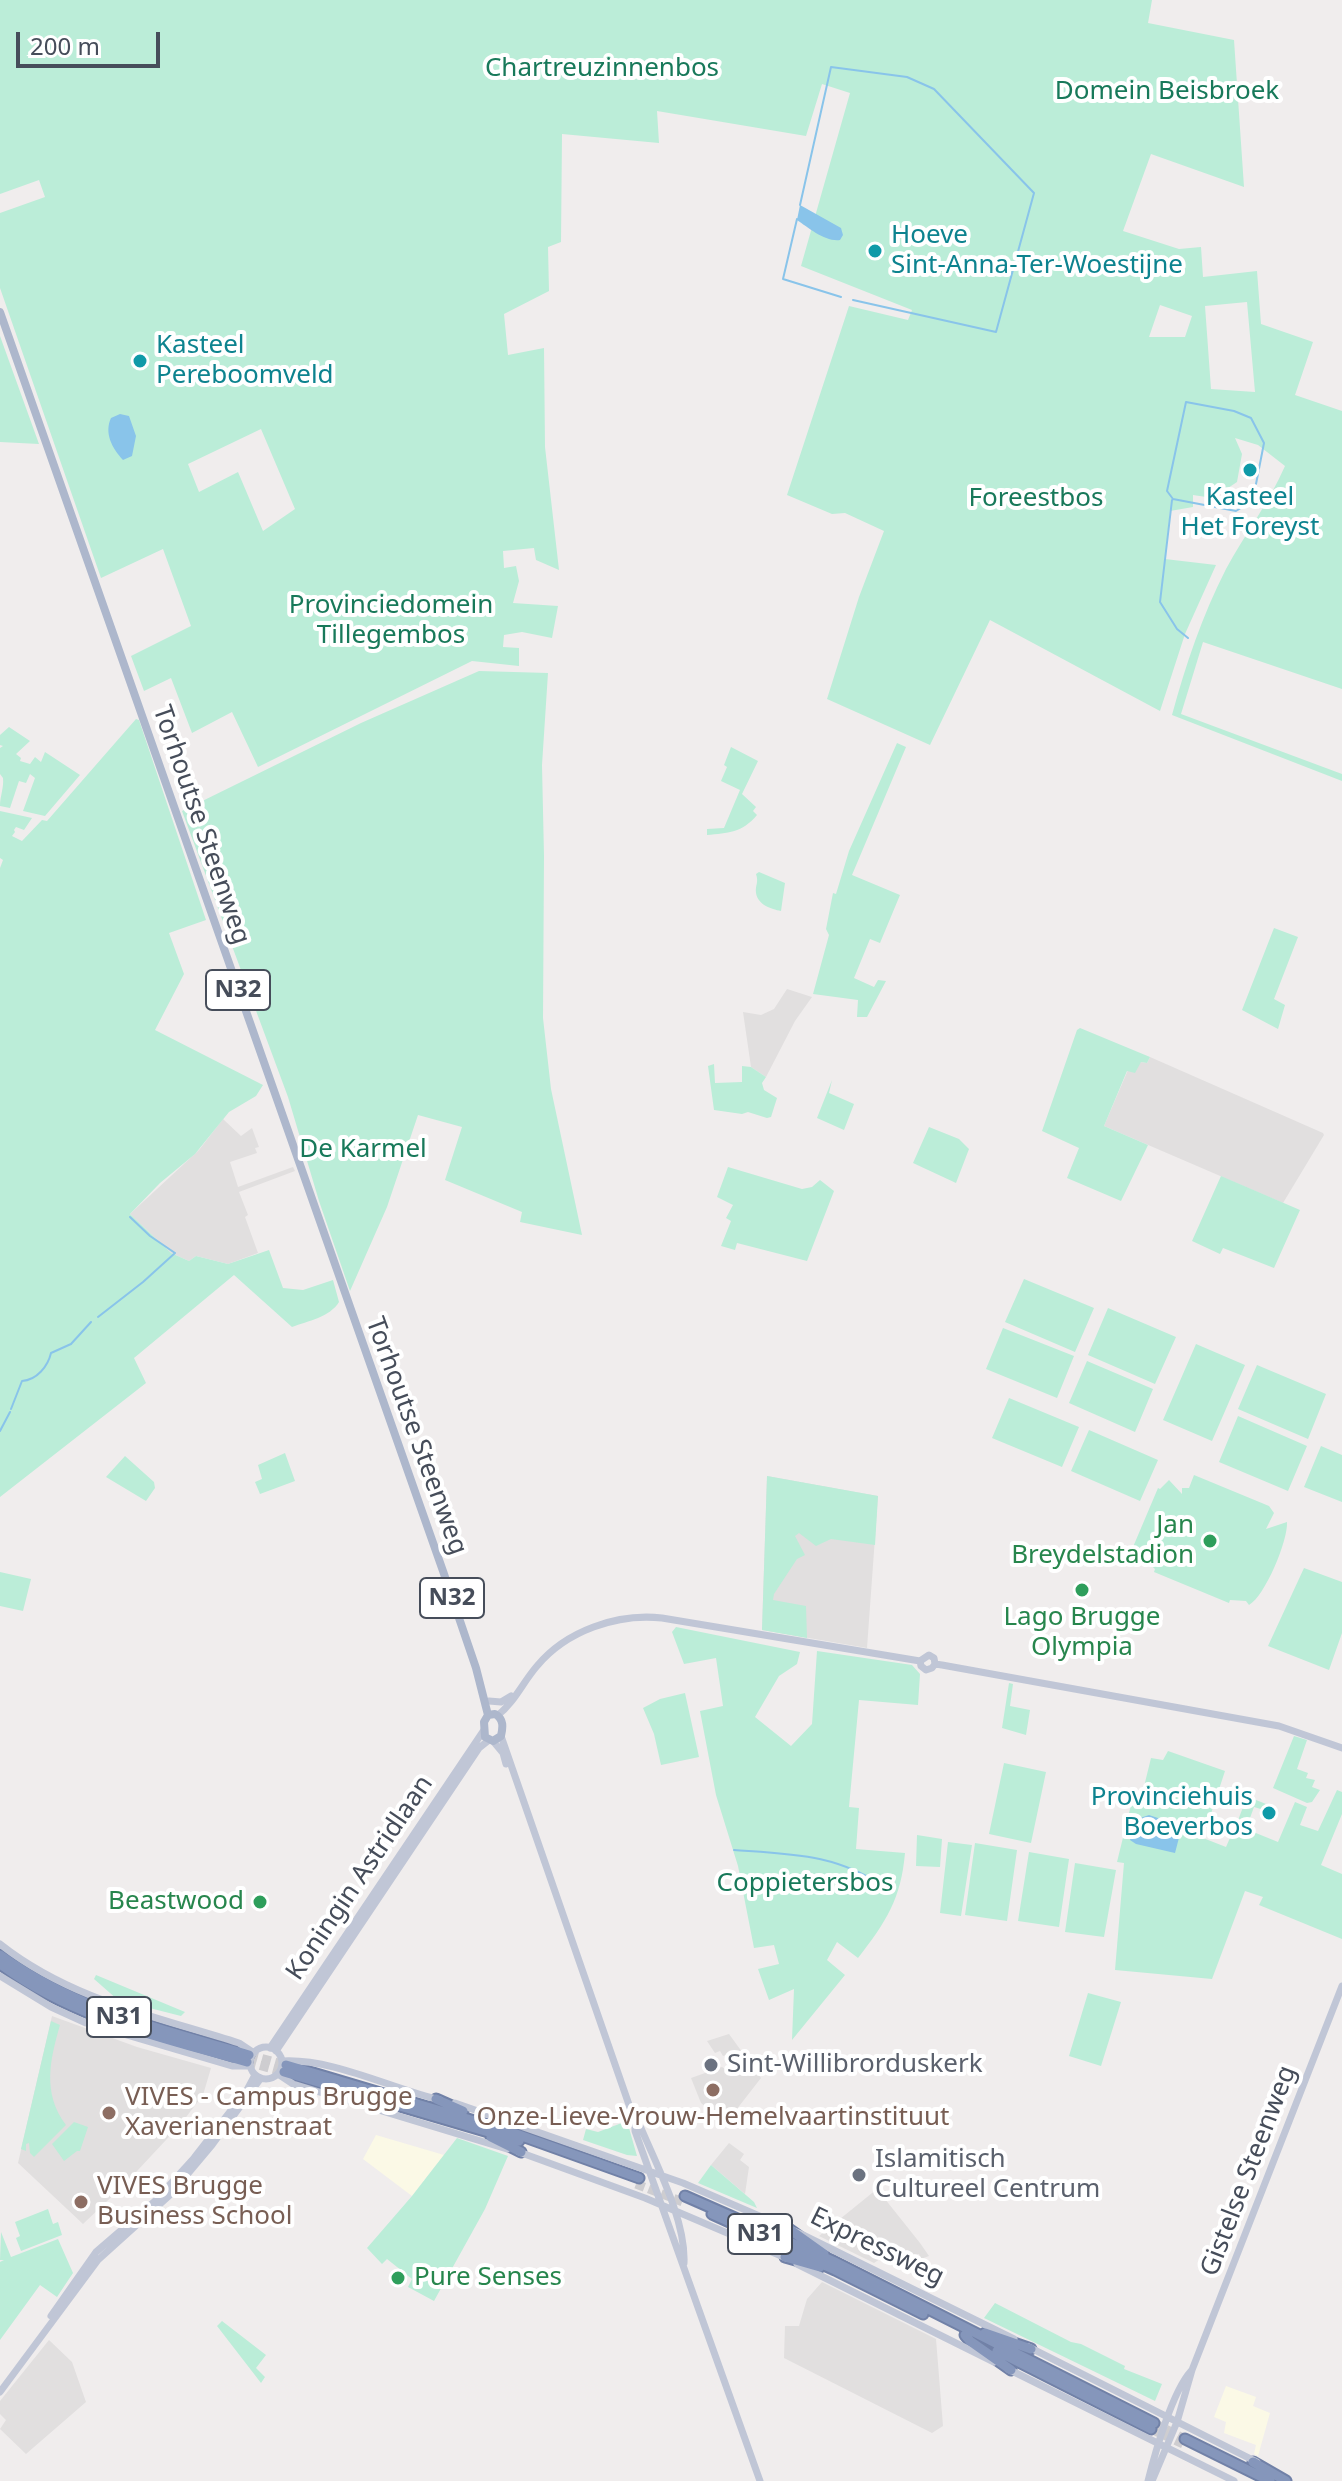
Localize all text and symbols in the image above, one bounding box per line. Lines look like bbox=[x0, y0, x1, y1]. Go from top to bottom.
scale bar bbox=[20, 16, 164, 66]
text: 200 m bbox=[30, 29, 100, 62]
park label: Chartreuzinnenbos bbox=[485, 53, 719, 85]
park label: Domein Beisbroek bbox=[1055, 76, 1279, 108]
place label: Hoeve Sint-Anna-Ter-Woestijne bbox=[891, 220, 1183, 282]
marker: Hoeve Sint-Anna-Ter-Woestijne bbox=[866, 242, 884, 260]
place label: Kasteel Pereboomveld bbox=[156, 330, 334, 392]
marker: Kasteel Pereboomveld bbox=[131, 352, 149, 370]
marker: Kasteel Het Foreyst bbox=[1241, 461, 1259, 479]
place label: Kasteel Het Foreyst bbox=[1181, 482, 1319, 544]
park label: Foreestbos bbox=[969, 483, 1103, 515]
park label: Provinciedomein Tillegembos bbox=[289, 590, 493, 652]
street label: Torhoutse Steenweg bbox=[145, 702, 257, 948]
road number: N32 bbox=[206, 970, 270, 1010]
park label: De Karmel bbox=[299, 1134, 427, 1166]
street label: Torhoutse Steenweg bbox=[359, 1313, 473, 1559]
place label: Jan Breydelstadion bbox=[1011, 1510, 1194, 1572]
marker: Jan Breydelstadion bbox=[1201, 1532, 1219, 1550]
road number: N32 bbox=[420, 1578, 484, 1618]
marker: Lago Brugge Olympia bbox=[1073, 1581, 1091, 1599]
place label: Lago Brugge Olympia bbox=[1003, 1602, 1161, 1664]
street label: Koningin Astridlaan bbox=[280, 1770, 440, 1986]
place label: Provinciehuis Boeverbos bbox=[1091, 1782, 1253, 1844]
marker: Provinciehuis Boeverbos bbox=[1260, 1804, 1278, 1822]
park label: Coppietersbos bbox=[717, 1868, 893, 1900]
place label: Beastwood bbox=[108, 1886, 244, 1918]
marker: Beastwood bbox=[251, 1893, 269, 1911]
road number: N31 bbox=[87, 1997, 151, 2037]
place label: Sint-Willibrorduskerk bbox=[727, 2049, 983, 2081]
marker: Sint-Willibrorduskerk bbox=[702, 2056, 720, 2074]
street label: Gistelse Steenweg bbox=[1195, 2061, 1303, 2281]
marker: Onze-Lieve-Vrouw-Hemelvaartinstituut bbox=[704, 2081, 722, 2099]
place label: VIVES - Campus Brugge Xaverianenstraat bbox=[125, 2082, 413, 2144]
place label: Onze-Lieve-Vrouw-Hemelvaartinstituut bbox=[477, 2102, 949, 2134]
marker: VIVES - Campus Brugge Xaverianenstraat bbox=[100, 2104, 118, 2122]
place label: Islamitisch Cultureel Centrum bbox=[875, 2144, 1100, 2206]
marker: Islamitisch Cultureel Centrum bbox=[850, 2166, 868, 2184]
place label: VIVES Brugge Business School bbox=[97, 2171, 293, 2232]
marker: VIVES Brugge Business School bbox=[72, 2193, 90, 2211]
street label: Expressweg bbox=[805, 2201, 949, 2293]
road number: N31 bbox=[728, 2214, 792, 2254]
place label: Pure Senses bbox=[414, 2262, 562, 2294]
marker: Pure Senses bbox=[389, 2269, 407, 2287]

